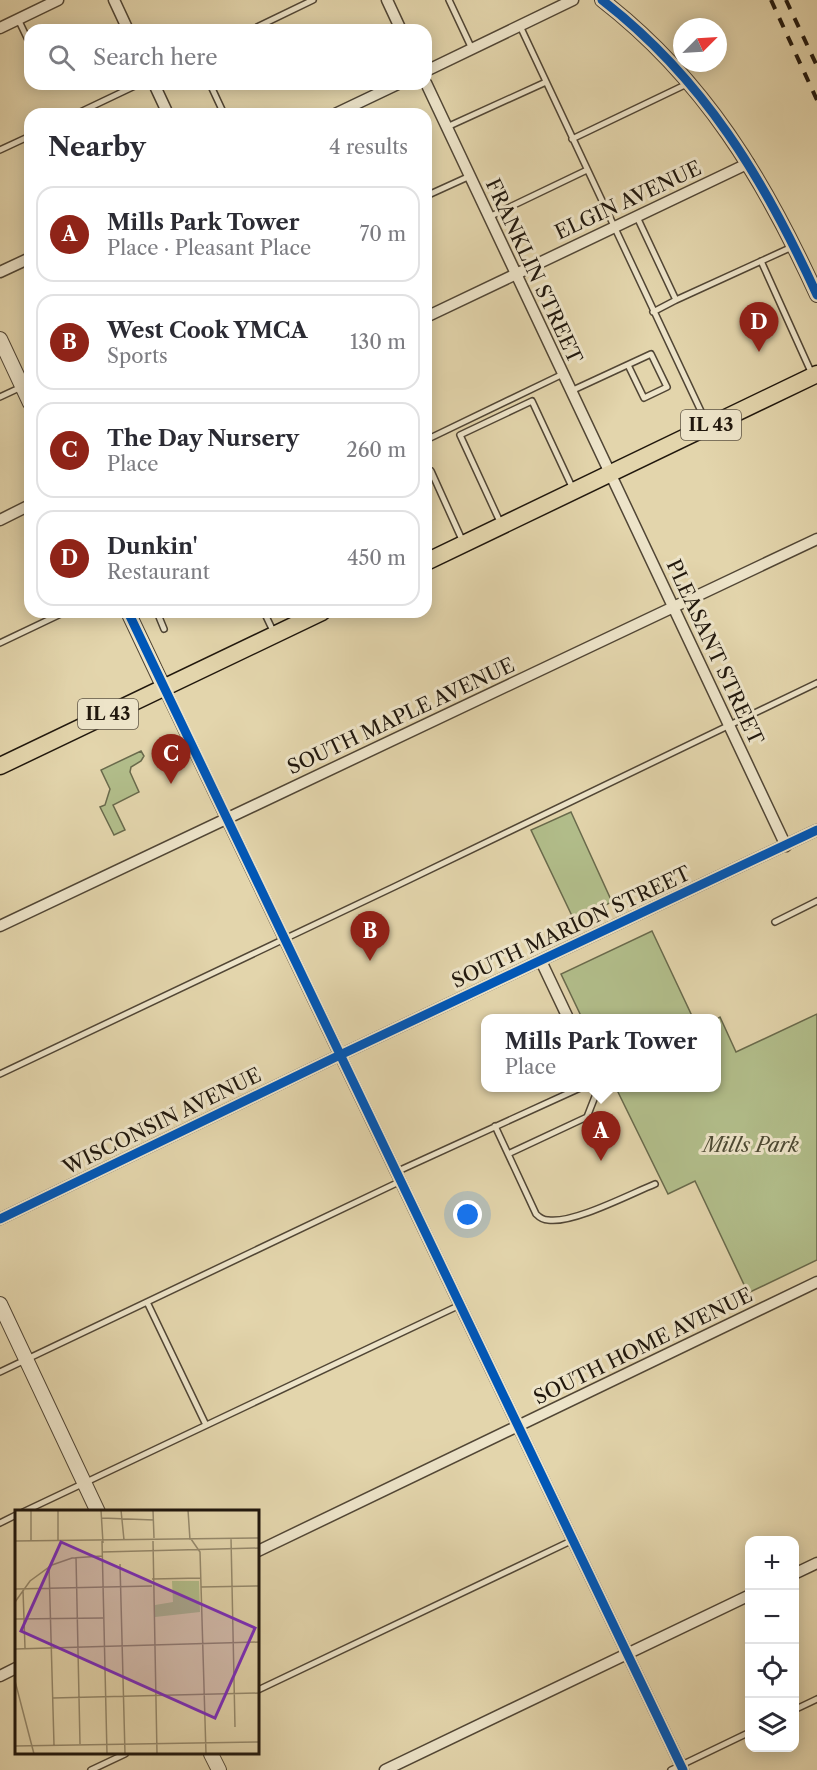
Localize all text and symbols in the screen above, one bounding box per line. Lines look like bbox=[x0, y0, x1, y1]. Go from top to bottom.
north arrow bbox=[673, 18, 727, 72]
search box bbox=[24, 24, 432, 90]
icon: search bbox=[45, 41, 78, 74]
text: Search here bbox=[93, 44, 218, 71]
text: Nearby bbox=[48, 131, 146, 163]
text: 4 results bbox=[329, 135, 408, 159]
street label: ELGIN AVENUE bbox=[551, 156, 705, 244]
street label: FRANKLIN STREET bbox=[481, 175, 587, 367]
text: Mills Park Tower bbox=[107, 209, 299, 236]
text: A bbox=[62, 222, 77, 246]
text: 70 m bbox=[360, 222, 406, 246]
text: Place · Pleasant Place bbox=[107, 236, 311, 260]
pin: D bbox=[740, 302, 778, 352]
text: West Cook YMCA bbox=[107, 317, 307, 344]
text: B bbox=[62, 330, 77, 354]
text: 130 m bbox=[350, 330, 406, 354]
text: Sports bbox=[107, 344, 168, 368]
road number: IL 43 bbox=[681, 410, 741, 440]
text: The Day Nursery bbox=[107, 425, 299, 452]
text: C bbox=[61, 438, 78, 462]
text: 260 m bbox=[346, 438, 406, 462]
text: Place bbox=[107, 452, 158, 476]
text: Dunkin' bbox=[107, 533, 198, 560]
text: D bbox=[61, 546, 78, 570]
text: 450 m bbox=[347, 546, 406, 570]
street label: PLEASANT STREET bbox=[662, 556, 768, 748]
text: Restaurant bbox=[107, 560, 210, 584]
street label: SOUTH MAPLE AVENUE bbox=[284, 653, 518, 779]
road number: IL 43 bbox=[78, 699, 138, 729]
pin: C bbox=[152, 734, 190, 784]
street label: SOUTH MARION STREET bbox=[448, 861, 694, 993]
pin: B bbox=[350, 912, 389, 961]
popup bbox=[481, 1014, 721, 1092]
text: Mills Park Tower bbox=[505, 1028, 697, 1055]
text: Place bbox=[505, 1055, 556, 1079]
street label: WISCONSIN AVENUE bbox=[58, 1063, 265, 1180]
pin: A bbox=[582, 1112, 620, 1161]
park label: Mills Park bbox=[701, 1133, 799, 1157]
your location bbox=[453, 1200, 482, 1229]
street label: SOUTH HOME AVENUE bbox=[530, 1283, 756, 1409]
inset map bbox=[15, 1510, 260, 1755]
map controls bbox=[745, 1536, 799, 1752]
button: + bbox=[745, 1536, 799, 1590]
button: − bbox=[745, 1590, 799, 1644]
button: locate bbox=[745, 1644, 799, 1698]
button: layers bbox=[745, 1698, 799, 1752]

